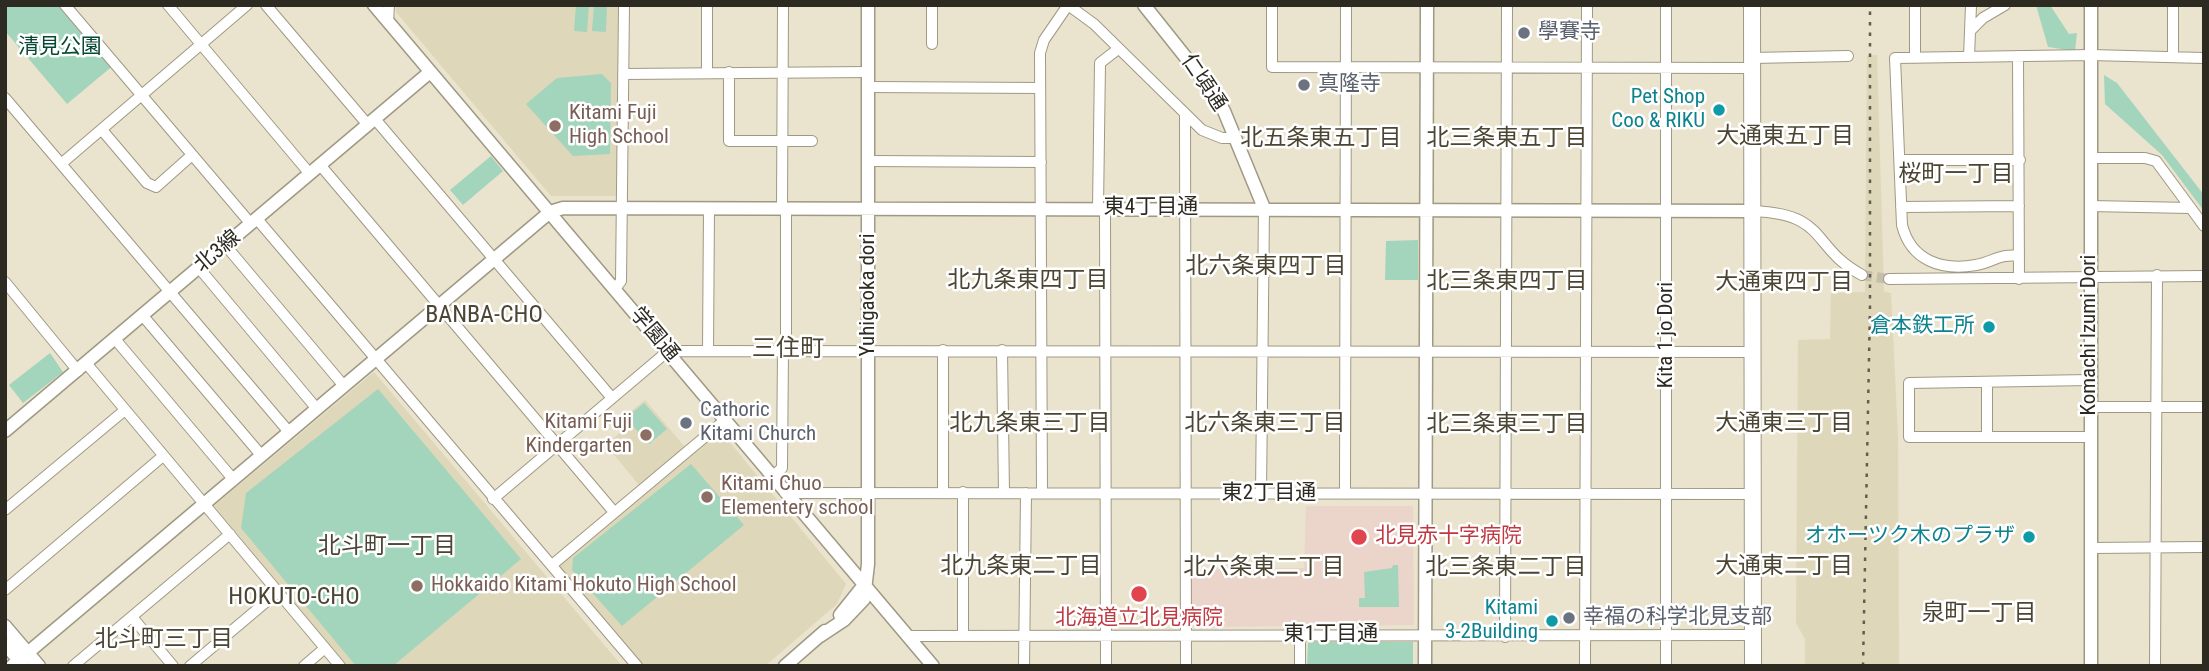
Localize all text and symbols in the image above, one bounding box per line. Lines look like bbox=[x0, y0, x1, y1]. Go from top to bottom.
place label: 學賽寺 bbox=[1538, 20, 1601, 46]
marker: 學賽寺 bbox=[1516, 25, 1532, 41]
park label: 清見公園 bbox=[18, 35, 102, 61]
street label: 仁頃通 bbox=[1175, 50, 1231, 116]
place label: 真隆寺 bbox=[1318, 72, 1381, 98]
marker: 真隆寺 bbox=[1296, 77, 1312, 93]
place label: Pet Shop Coo & RIKU bbox=[1611, 85, 1705, 135]
place label: Kitami Fuji High School bbox=[569, 101, 669, 151]
marker: Pet Shop Coo & RIKU bbox=[1711, 102, 1727, 118]
marker: Kitami Fuji High School bbox=[547, 118, 563, 134]
district label: 大通東五丁目 bbox=[1716, 123, 1854, 151]
district label: 北五条東五丁目 bbox=[1241, 125, 1401, 153]
district label: 北三条東五丁目 bbox=[1427, 125, 1587, 153]
district label: 桜町一丁目 bbox=[1899, 161, 2013, 189]
street label: 東4丁目通 bbox=[1104, 195, 1198, 221]
street label: 北3線 bbox=[190, 226, 246, 278]
street label: Yuhigaoka dori bbox=[856, 233, 882, 357]
district label: 北六条東四丁目 bbox=[1186, 253, 1346, 281]
street label: Komachi Izumi Dori bbox=[2077, 255, 2103, 415]
district label: 北九条東四丁目 bbox=[948, 267, 1108, 295]
district label: 北三条東四丁目 bbox=[1427, 268, 1587, 296]
district label: 大通東四丁目 bbox=[1715, 269, 1853, 297]
street label: Kita 1 jo Dori bbox=[1654, 282, 1680, 388]
district label: BANBA-CHO bbox=[417, 302, 551, 330]
street label: 学園通 bbox=[624, 303, 684, 367]
place label: 倉本鉄工所 bbox=[1870, 314, 1975, 340]
marker: 倉本鉄工所 bbox=[1981, 319, 1997, 335]
district label: 三住町 bbox=[752, 336, 824, 364]
place label: Cathoric Kitami Church bbox=[700, 398, 816, 448]
place label: Kitami Fuji Kindergarten bbox=[526, 410, 632, 460]
district label: 北九条東三丁目 bbox=[950, 410, 1110, 438]
district label: 北六条東三丁目 bbox=[1185, 410, 1345, 438]
district label: 大通東三丁目 bbox=[1715, 410, 1853, 438]
district label: 北三条東三丁目 bbox=[1427, 411, 1587, 439]
marker: Cathoric Kitami Church bbox=[678, 415, 694, 431]
marker: Kitami Fuji Kindergarten bbox=[638, 427, 654, 443]
place label: Kitami Chuo Elementery school bbox=[721, 472, 873, 522]
street label: 東2丁目通 bbox=[1222, 481, 1316, 507]
marker: Kitami Chuo Elementery school bbox=[699, 489, 715, 505]
place label: 北見赤十字病院 bbox=[1375, 524, 1522, 550]
place label: オホーツク木のプラザ bbox=[1805, 524, 2015, 550]
marker: 北見赤十字病院 bbox=[1349, 527, 1369, 547]
marker: オホーツク木のプラザ bbox=[2021, 529, 2037, 545]
district label: 北斗町一丁目 bbox=[318, 533, 456, 561]
district label: 北九条東二丁目 bbox=[941, 553, 1101, 581]
district label: 大通東二丁目 bbox=[1715, 553, 1853, 581]
district label: 北六条東二丁目 bbox=[1184, 554, 1344, 582]
district label: 北三条東二丁目 bbox=[1426, 554, 1586, 582]
place label: Hokkaido Kitami Hokuto High School bbox=[431, 573, 736, 599]
marker: Hokkaido Kitami Hokuto High School bbox=[409, 578, 425, 594]
district label: HOKUTO-CHO bbox=[220, 584, 368, 612]
marker: 北海道立北見病院 bbox=[1129, 584, 1149, 604]
place label: Kitami 3-2Building bbox=[1445, 596, 1538, 646]
district label: 泉町一丁目 bbox=[1922, 600, 2036, 628]
place label: 幸福の科学北見支部 bbox=[1583, 605, 1772, 631]
place label: 北海道立北見病院 bbox=[1055, 606, 1223, 632]
marker: 幸福の科学北見支部 bbox=[1561, 610, 1577, 626]
marker: Kitami 3-2Building bbox=[1544, 613, 1560, 629]
street label: 東1丁目通 bbox=[1284, 622, 1378, 648]
district label: 北斗町三丁目 bbox=[95, 626, 233, 654]

